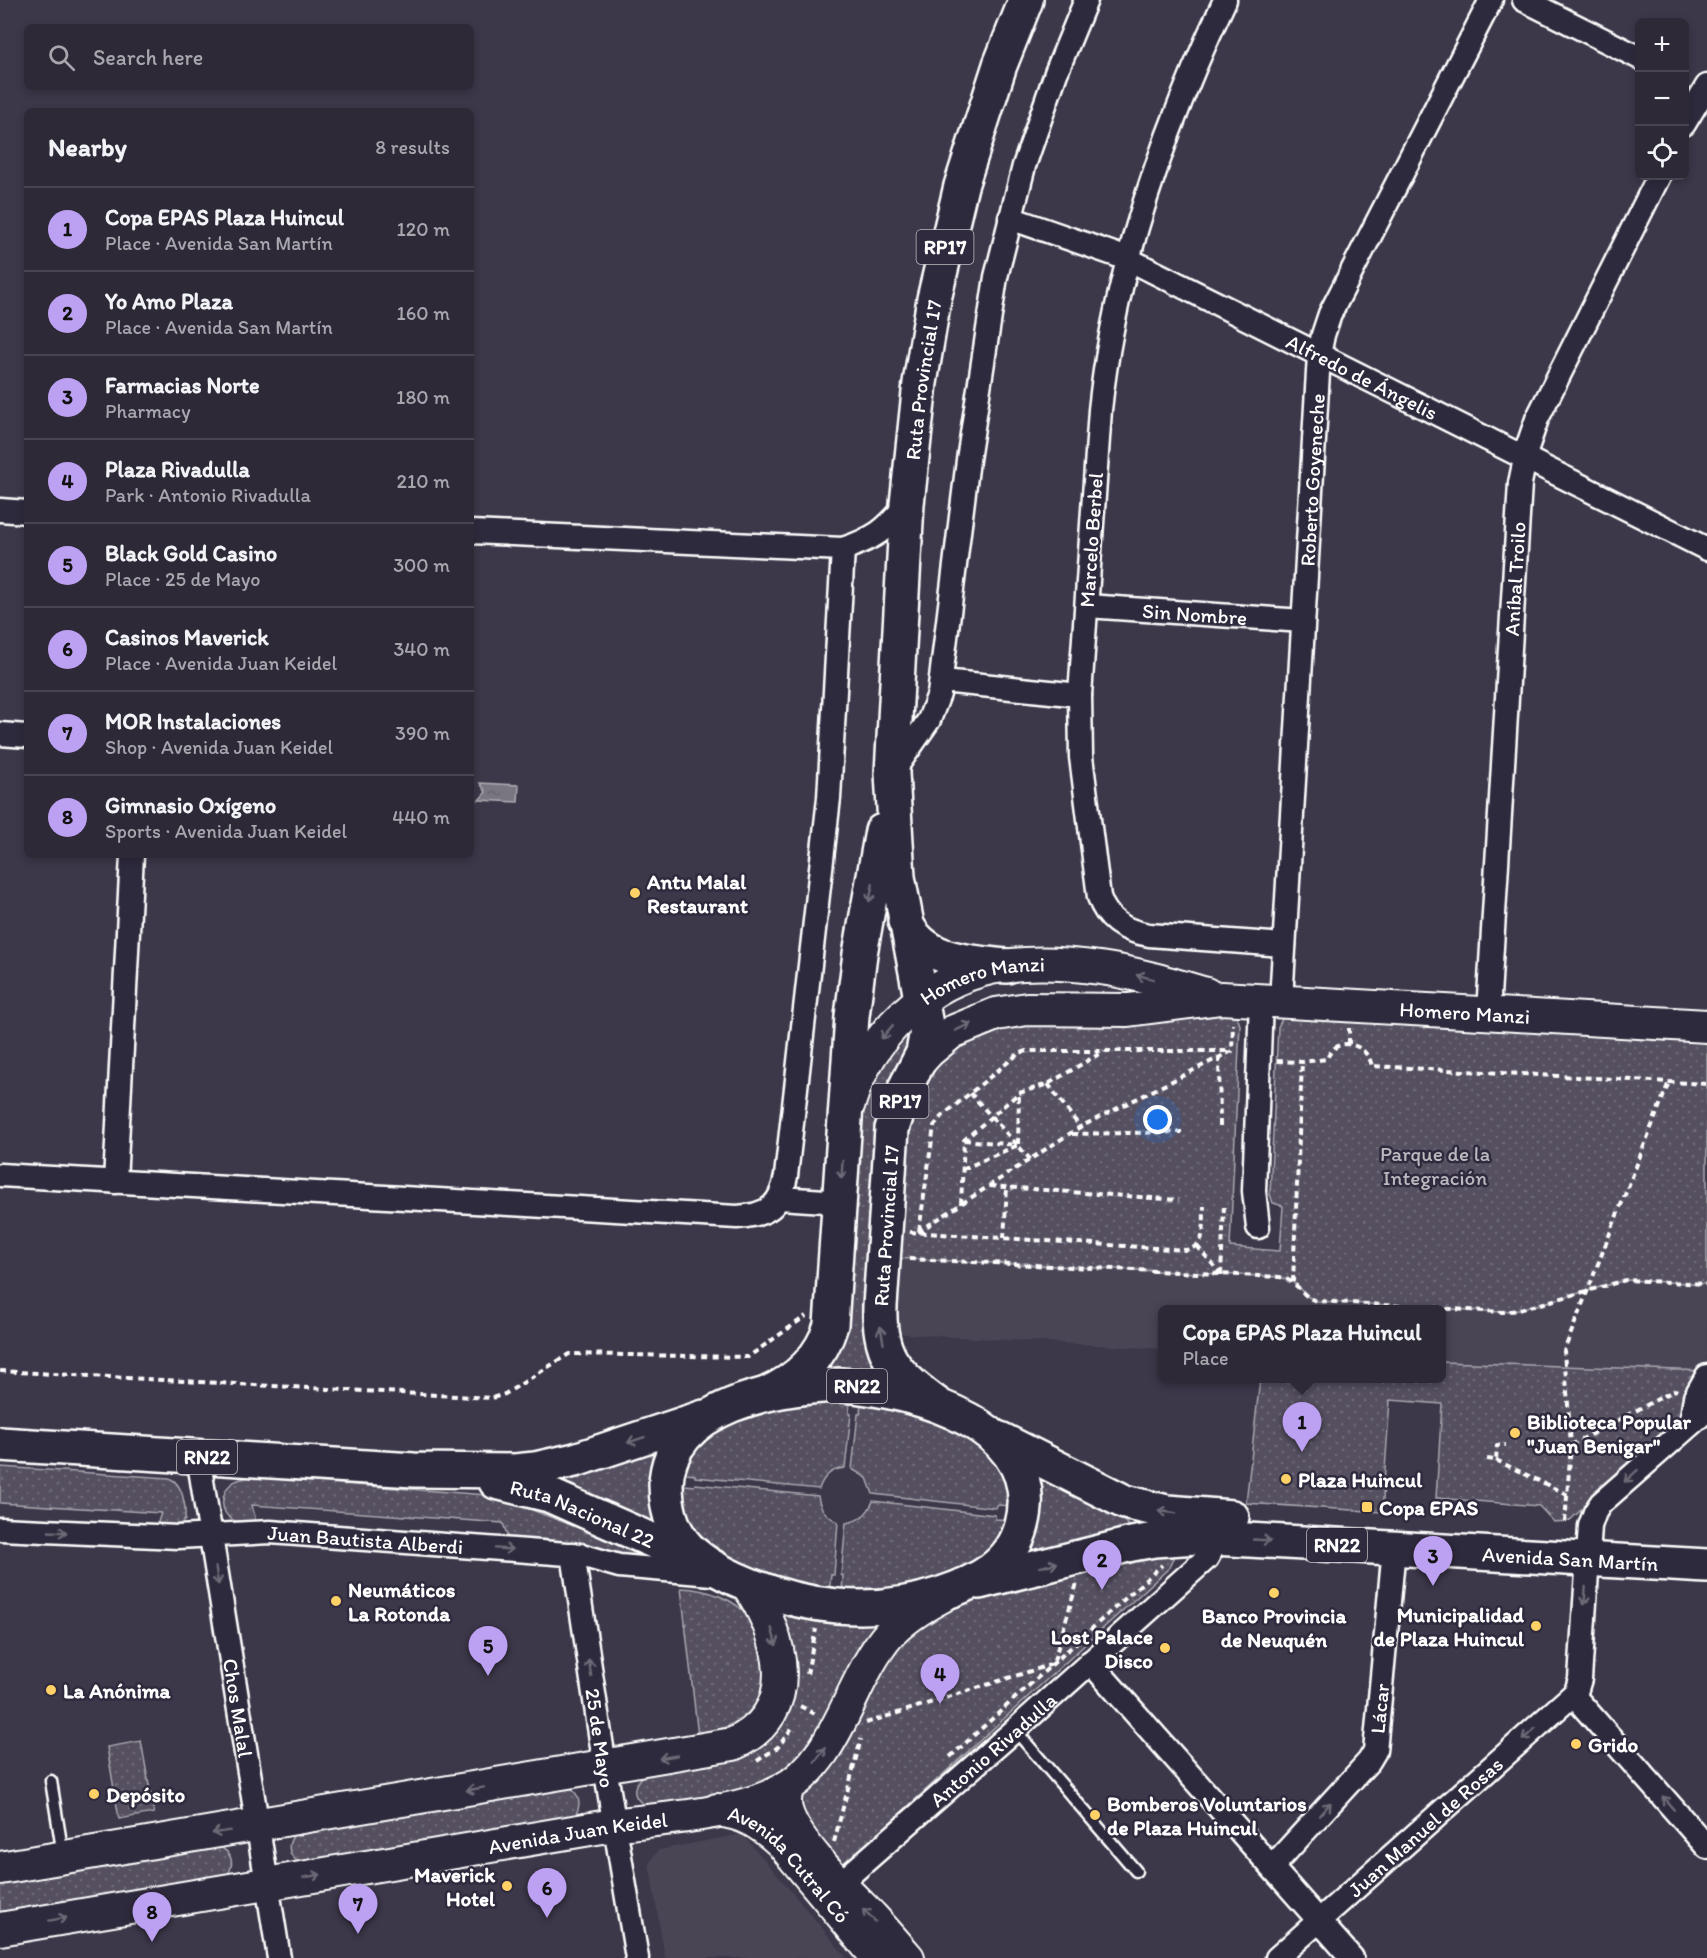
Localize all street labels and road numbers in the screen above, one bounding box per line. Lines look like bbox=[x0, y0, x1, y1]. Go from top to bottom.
road number: RP17 bbox=[916, 230, 974, 264]
street label: Ruta Provincial 17 bbox=[899, 298, 946, 461]
street label: Alfredo de Ángelis bbox=[1283, 328, 1442, 425]
street label: Roberto Goyeneche bbox=[1294, 393, 1329, 567]
street label: Marcelo Berbel bbox=[1074, 472, 1108, 608]
street label: Aníbal Troilo bbox=[1498, 521, 1530, 637]
street label: Sin Nombre bbox=[1141, 597, 1248, 630]
street label: Homero Manzi bbox=[915, 951, 1045, 1010]
street label: Homero Manzi bbox=[1399, 996, 1531, 1028]
road number: RP17 bbox=[872, 1084, 928, 1118]
street label: Ruta Provincial 17 bbox=[868, 1144, 903, 1307]
road number: RN22 bbox=[827, 1369, 887, 1403]
road number: RN22 bbox=[177, 1440, 237, 1474]
street label: Ruta Nacional 22 bbox=[508, 1473, 659, 1553]
street label: Juan Bautista Alberdi bbox=[267, 1519, 464, 1559]
road number: RN22 bbox=[1307, 1528, 1367, 1562]
street label: Avenida San Martín bbox=[1482, 1541, 1659, 1576]
street label: Chos Malal bbox=[218, 1656, 259, 1759]
street label: Lácar bbox=[1364, 1682, 1394, 1735]
street label: 25 de Mayo bbox=[581, 1686, 621, 1790]
street label: Antonio Rivadulla bbox=[924, 1687, 1061, 1812]
street label: Juan Manuel de Rosas bbox=[1342, 1751, 1508, 1902]
street label: Avenida Cutral Có bbox=[725, 1800, 856, 1928]
street label: Avenida Juan Keidel bbox=[486, 1806, 669, 1859]

